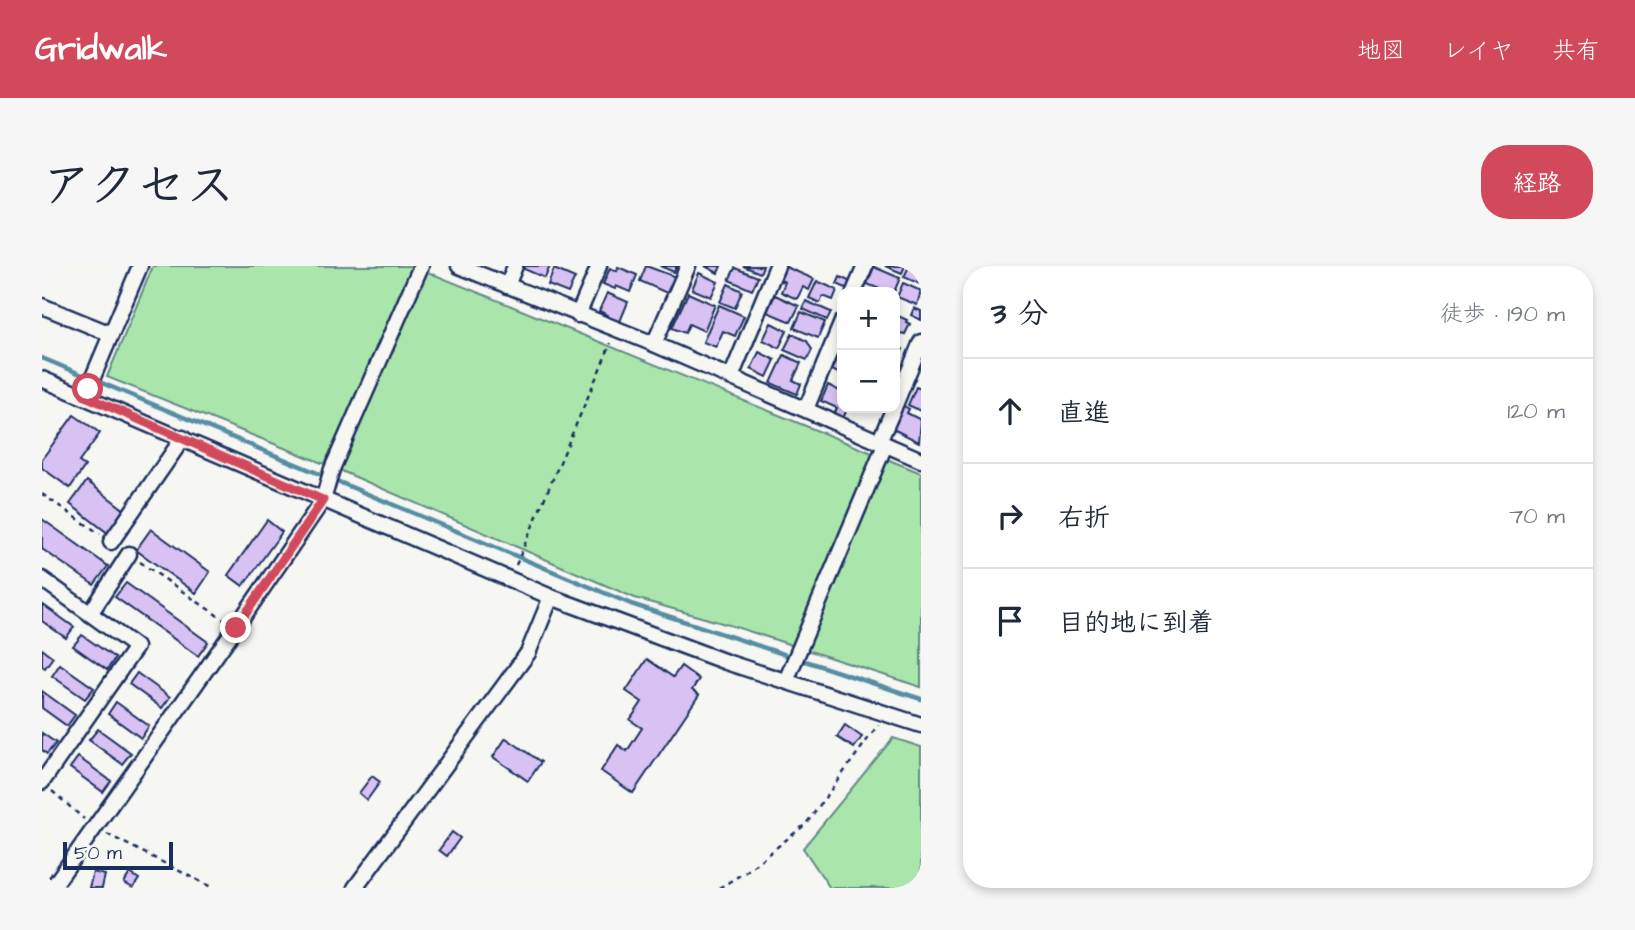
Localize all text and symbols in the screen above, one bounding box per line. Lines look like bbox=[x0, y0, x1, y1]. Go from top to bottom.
text: Gridwalk bbox=[35, 26, 167, 72]
text: 地図 bbox=[1357, 34, 1405, 68]
text: レイヤ bbox=[1443, 34, 1514, 68]
text: 共有 bbox=[1552, 34, 1600, 68]
button: 経路 bbox=[1481, 145, 1593, 219]
text: アクセス bbox=[42, 153, 235, 221]
map controls bbox=[837, 287, 900, 413]
button: + bbox=[837, 287, 900, 350]
text: 3 分 bbox=[991, 293, 1048, 335]
text: 徒歩 · 190 m bbox=[1440, 298, 1565, 330]
button: − bbox=[837, 350, 900, 413]
route start bbox=[72, 373, 103, 404]
icon: ahead bbox=[991, 392, 1029, 430]
text: 直進 bbox=[1058, 395, 1110, 431]
text: 120 m bbox=[1507, 395, 1565, 427]
icon: right bbox=[991, 497, 1029, 535]
text: 右折 bbox=[1058, 500, 1110, 536]
text: 70 m bbox=[1509, 500, 1565, 532]
icon: arrive bbox=[991, 602, 1029, 640]
text: 目的地に到着 bbox=[1058, 605, 1214, 641]
route end bbox=[220, 612, 251, 643]
scale bar bbox=[63, 839, 173, 871]
text: 50 m bbox=[74, 840, 122, 867]

